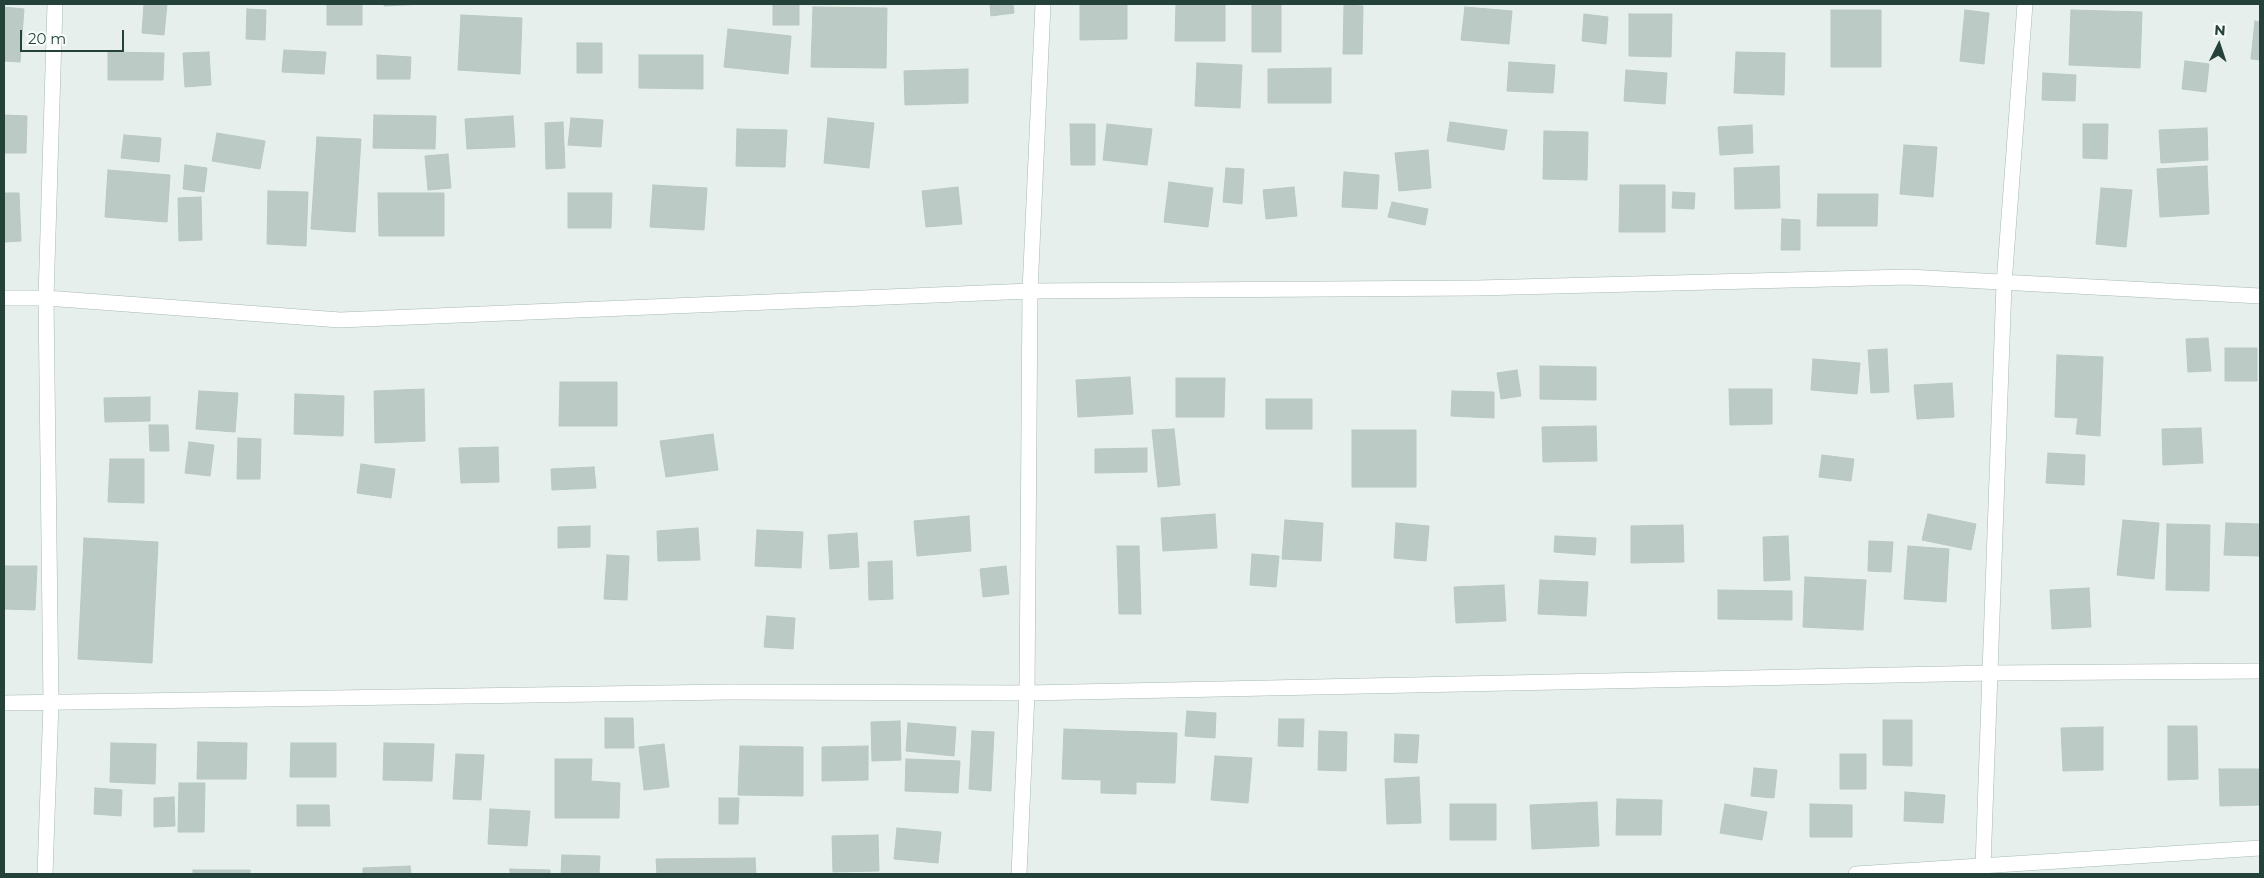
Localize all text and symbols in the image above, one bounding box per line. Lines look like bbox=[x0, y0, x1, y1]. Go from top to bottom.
scale bar bbox=[22, 20, 126, 52]
north arrow bbox=[2194, 20, 2244, 70]
text: N bbox=[2214, 21, 2226, 39]
text: 20 m bbox=[28, 29, 66, 48]

